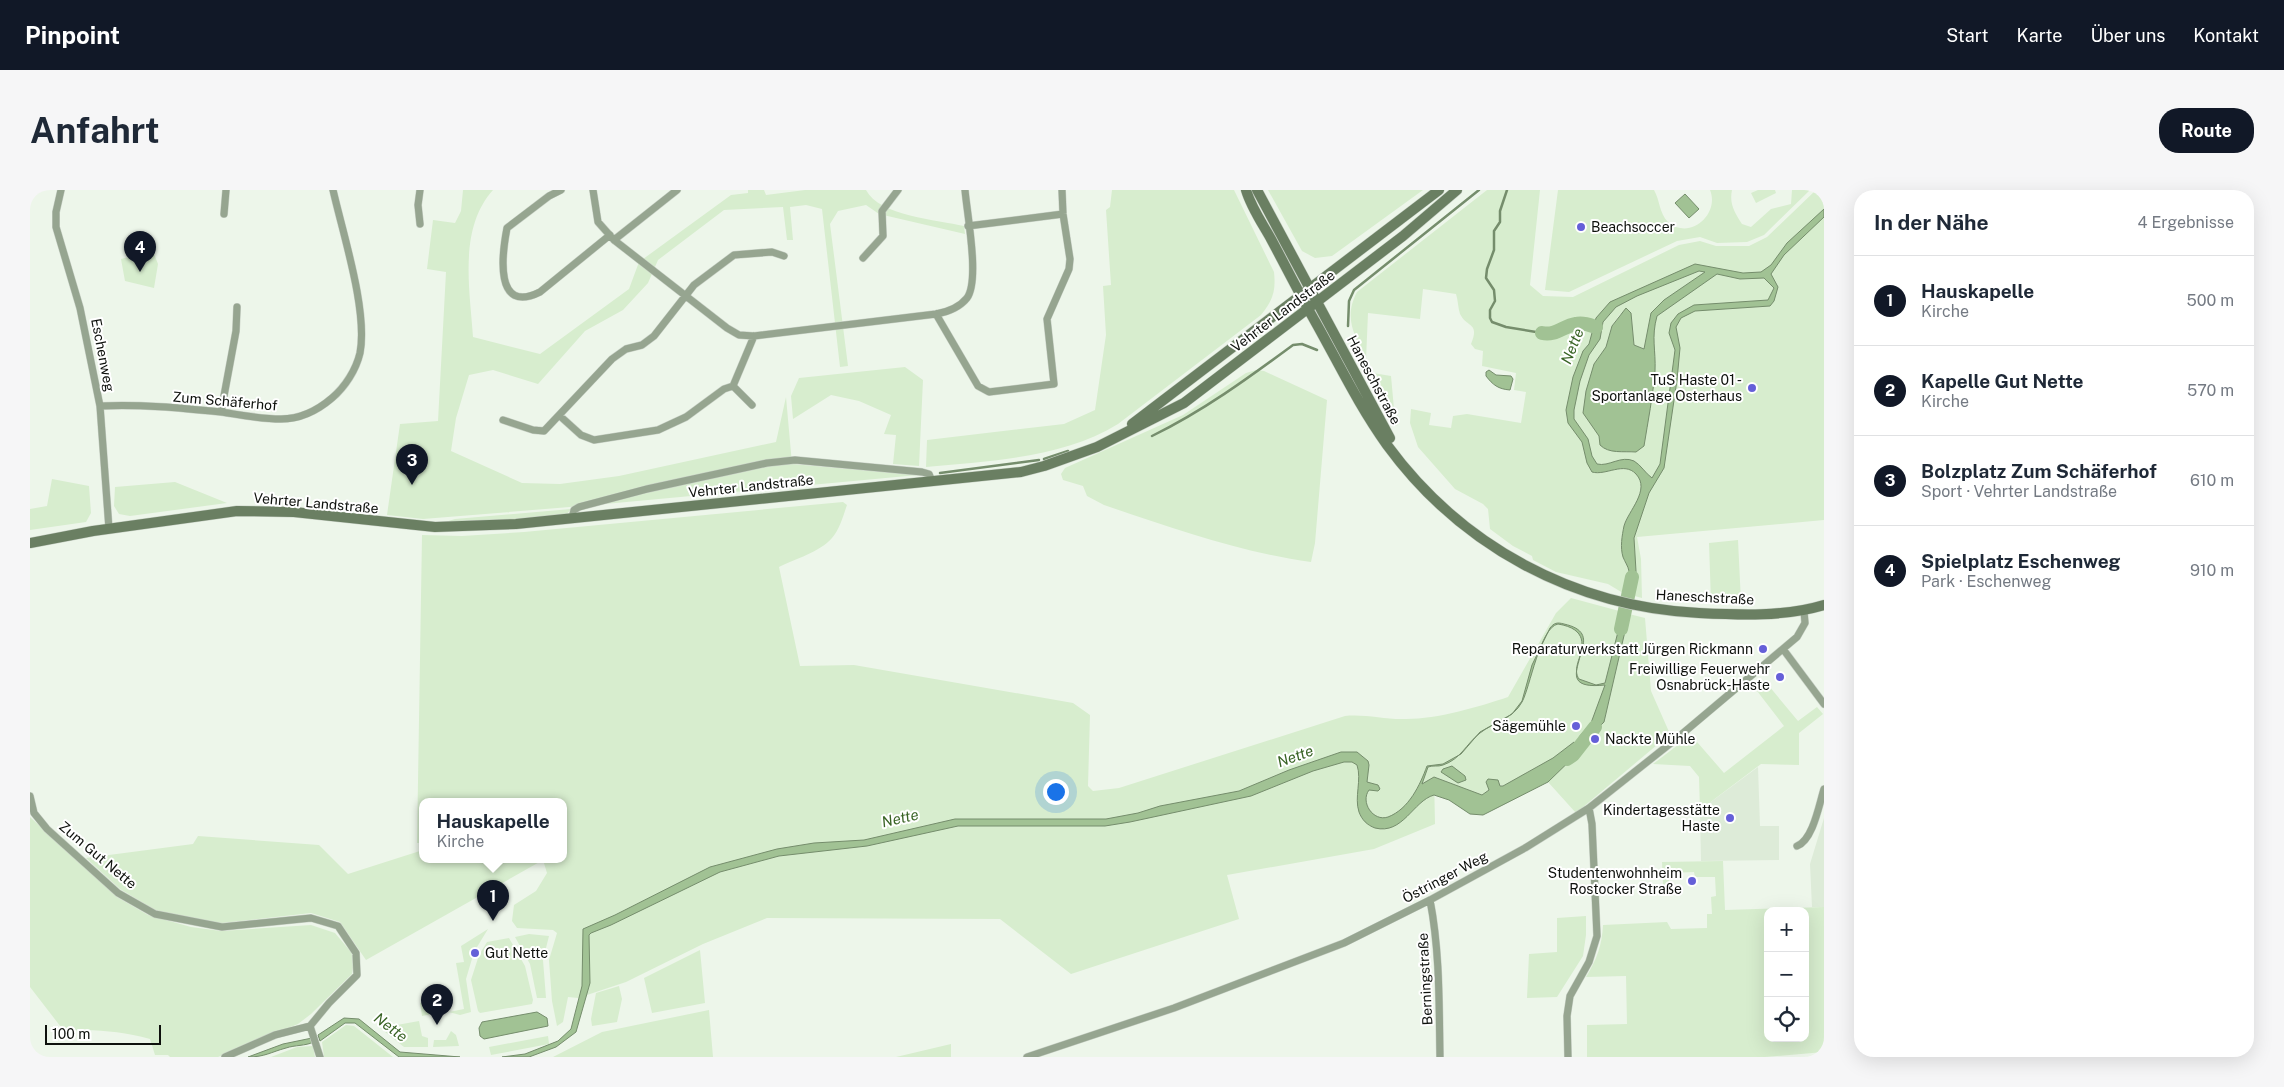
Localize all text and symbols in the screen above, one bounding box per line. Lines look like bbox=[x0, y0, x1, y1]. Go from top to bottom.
text: Pinpoint bbox=[25, 21, 120, 49]
text: Start bbox=[1946, 25, 1989, 46]
text: Karte bbox=[2017, 25, 2062, 46]
text: Über uns bbox=[2090, 25, 2165, 46]
text: Kontakt bbox=[2193, 25, 2259, 46]
button: Route bbox=[2159, 108, 2254, 153]
text: Anfahrt bbox=[30, 110, 160, 151]
text: In der Nähe bbox=[1874, 210, 1989, 235]
text: 4 Ergebnisse bbox=[2138, 213, 2234, 232]
place label: Beachsoccer bbox=[1591, 219, 1675, 235]
marker: Beachsoccer bbox=[1575, 221, 1587, 233]
pin: 4 bbox=[124, 231, 156, 272]
street label: Vehrter Landstraße bbox=[1228, 267, 1338, 355]
text: Hauskapelle bbox=[1921, 280, 2034, 302]
text: 1 bbox=[1887, 291, 1893, 310]
text: 500 m bbox=[2187, 291, 2234, 310]
text: Kirche bbox=[1921, 302, 1969, 321]
street label: Eschenweg bbox=[88, 317, 118, 393]
water label: Nette bbox=[1557, 326, 1587, 366]
street label: Haneschstraße bbox=[1344, 333, 1404, 427]
text: Kapelle Gut Nette bbox=[1921, 370, 2083, 392]
place label: TuS Haste 01 - Sportanlage Osterhaus bbox=[1591, 372, 1742, 404]
text: 2 bbox=[1885, 381, 1895, 400]
text: 570 m bbox=[2187, 381, 2234, 400]
marker: TuS Haste 01 - Sportanlage Osterhaus bbox=[1746, 382, 1758, 394]
street label: Zum Schäferhof bbox=[172, 388, 279, 414]
text: Kirche bbox=[1921, 392, 1969, 411]
pin: 3 bbox=[396, 444, 428, 485]
text: Bolzplatz Zum Schäferhof bbox=[1921, 460, 2157, 482]
street label: Vehrter Landstraße bbox=[688, 471, 814, 501]
text: 3 bbox=[1885, 471, 1895, 490]
text: 610 m bbox=[2190, 471, 2234, 490]
text: Sport · Vehrter Landstraße bbox=[1921, 482, 2117, 501]
street label: Vehrter Landstraße bbox=[253, 490, 379, 516]
text: Spielplatz Eschenweg bbox=[1921, 550, 2120, 572]
text: 4 bbox=[1885, 561, 1895, 580]
text: 910 m bbox=[2190, 561, 2234, 580]
text: Park · Eschenweg bbox=[1921, 572, 2051, 591]
street label: Haneschstraße bbox=[1655, 586, 1755, 608]
place label: Reparaturwerkstatt Jürgen Rickmann bbox=[1512, 641, 1753, 657]
marker: Reparaturwerkstatt Jürgen Rickmann bbox=[1757, 643, 1769, 655]
place label: Freiwillige Feuerwehr Osnabrück-Haste bbox=[1629, 661, 1770, 693]
marker: Freiwillige Feuerwehr Osnabrück-Haste bbox=[1774, 671, 1786, 683]
place label: Sägemühle bbox=[1492, 718, 1566, 734]
marker: Sägemühle bbox=[1570, 720, 1582, 732]
place label: Nackte Mühle bbox=[1605, 731, 1696, 747]
marker: Nackte Mühle bbox=[1589, 733, 1601, 745]
water label: Nette bbox=[1275, 742, 1315, 770]
your location bbox=[1043, 779, 1069, 805]
popup bbox=[419, 798, 567, 863]
place label: Kindertagesstätte Haste bbox=[1603, 802, 1720, 834]
water label: Nette bbox=[880, 806, 920, 830]
text: Hauskapelle bbox=[436, 810, 550, 832]
marker: Kindertagesstätte Haste bbox=[1724, 812, 1736, 824]
street label: Zum Gut Nette bbox=[56, 818, 140, 892]
text: Kirche bbox=[436, 832, 484, 851]
street label: Östringer Weg bbox=[1399, 846, 1490, 906]
place label: Studentenwohnheim Rostocker Straße bbox=[1548, 865, 1682, 897]
marker: Studentenwohnheim Rostocker Straße bbox=[1686, 875, 1698, 887]
pin: 1 bbox=[477, 880, 509, 921]
map controls bbox=[1764, 907, 1809, 1042]
button: + bbox=[1764, 907, 1809, 952]
street label: Berningstraße bbox=[1415, 932, 1435, 1026]
place label: Gut Nette bbox=[485, 945, 548, 961]
marker: Gut Nette bbox=[469, 947, 481, 959]
button: − bbox=[1764, 952, 1809, 997]
pin: 2 bbox=[421, 984, 453, 1025]
button: locate bbox=[1764, 997, 1809, 1042]
water label: Nette bbox=[371, 1009, 411, 1045]
scale bar bbox=[45, 1022, 161, 1045]
text: 100 m bbox=[52, 1026, 90, 1042]

